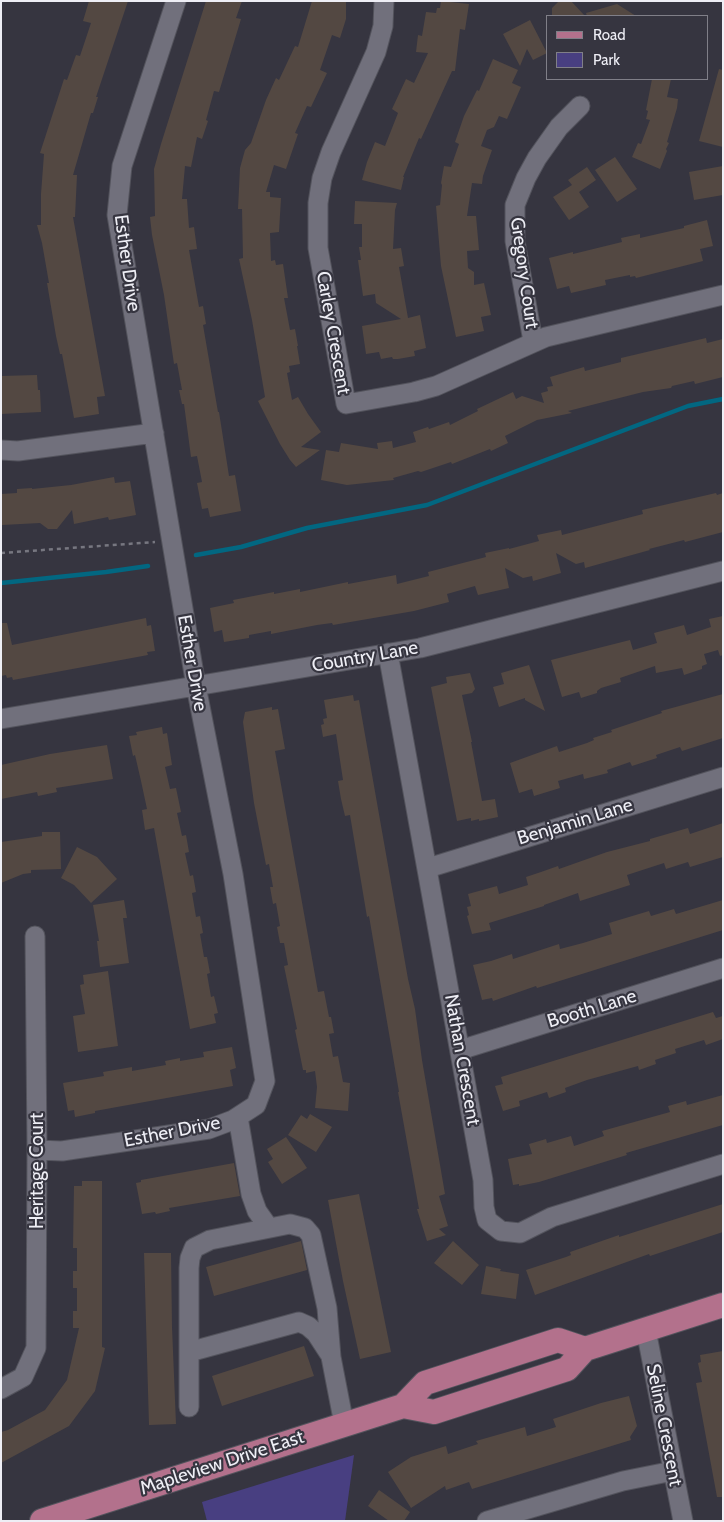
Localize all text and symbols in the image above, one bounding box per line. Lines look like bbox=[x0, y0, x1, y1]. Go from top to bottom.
legend bbox=[546, 15, 709, 80]
text: Road bbox=[593, 26, 626, 44]
text: Park bbox=[593, 51, 620, 69]
street label: Esther Drive bbox=[109, 213, 145, 313]
street label: Gregory Court bbox=[505, 216, 543, 330]
street label: Carley Crescent bbox=[311, 270, 355, 396]
street label: Esther Drive bbox=[172, 613, 212, 713]
street label: Country Lane bbox=[310, 636, 420, 678]
street label: Benjamin Lane bbox=[515, 794, 635, 850]
street label: Booth Lane bbox=[545, 985, 639, 1033]
street label: Nathan Crescent bbox=[439, 993, 485, 1127]
street label: Esther Drive bbox=[122, 1111, 222, 1153]
street label: Heritage Court bbox=[26, 1113, 48, 1229]
street label: Seline Crescent bbox=[641, 1362, 687, 1488]
street label: Mapleview Drive East bbox=[137, 1426, 307, 1500]

